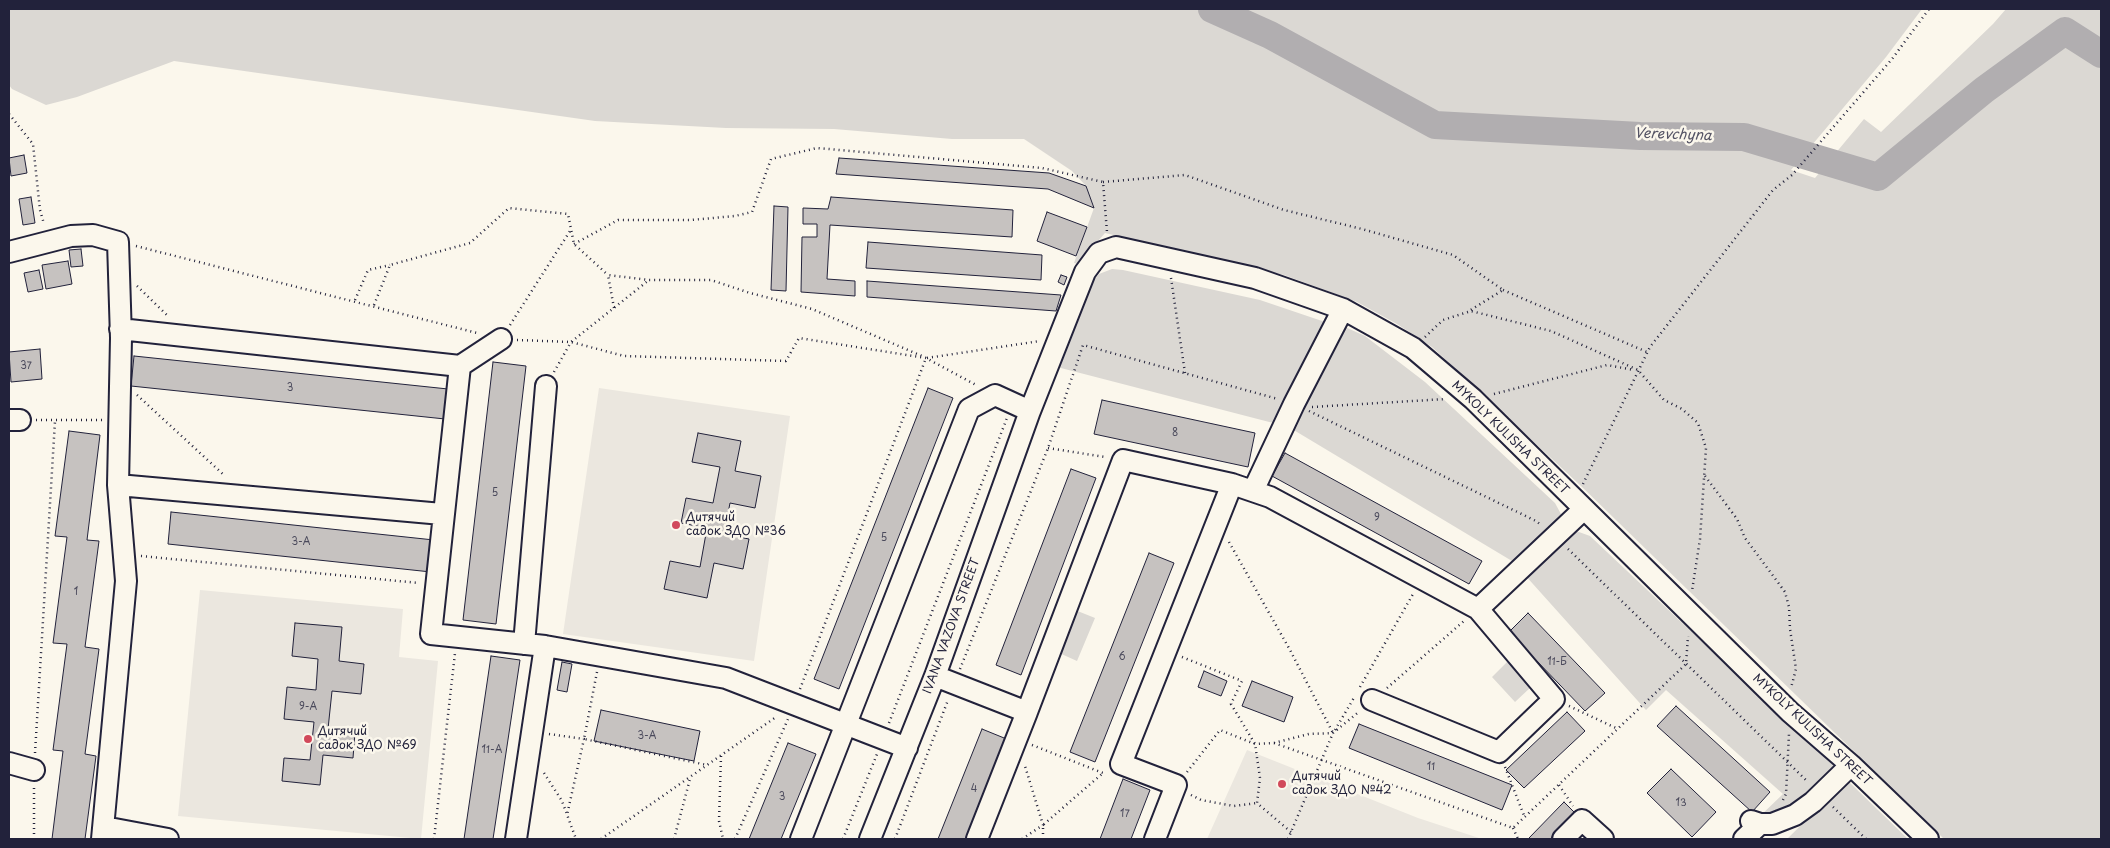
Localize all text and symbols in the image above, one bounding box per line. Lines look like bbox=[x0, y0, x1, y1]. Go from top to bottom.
water label: Verevchyna bbox=[1634, 125, 1712, 145]
house number: 37 bbox=[20, 360, 32, 372]
street label: MYKOLY KULISHA STREET bbox=[1449, 378, 1571, 498]
house number: 3 bbox=[287, 382, 293, 394]
house number: 8 bbox=[1172, 427, 1178, 439]
house number: 5 bbox=[492, 487, 498, 499]
place label: Дитячий садок ЗДО №36 bbox=[686, 511, 786, 539]
house number: 9 bbox=[1374, 512, 1380, 524]
marker: Дитячий садок ЗДО №36 bbox=[670, 519, 682, 531]
house number: 5 bbox=[881, 532, 887, 544]
house number: 3-А bbox=[292, 536, 310, 548]
street label: IVANA VAZOVA STREET bbox=[921, 556, 983, 696]
house number: 1 bbox=[74, 586, 78, 598]
house number: 6 bbox=[1118, 651, 1126, 663]
house number: 11-Б bbox=[1547, 656, 1567, 668]
street label: MYKOLY KULISHA STREET bbox=[1750, 671, 1874, 789]
house number: 9-А bbox=[299, 701, 317, 713]
place label: Дитячий садок ЗДО №69 bbox=[318, 725, 417, 753]
house number: 3-А bbox=[638, 730, 656, 742]
marker: Дитячий садок ЗДО №69 bbox=[302, 733, 314, 745]
house number: 11-А bbox=[482, 744, 502, 756]
house number: 11 bbox=[1427, 761, 1435, 773]
place label: Дитячий садок ЗДО №42 bbox=[1292, 770, 1391, 798]
marker: Дитячий садок ЗДО №42 bbox=[1276, 778, 1288, 790]
house number: 4 bbox=[971, 783, 977, 795]
house number: 3 bbox=[779, 791, 785, 803]
house number: 13 bbox=[1675, 797, 1687, 809]
house number: 17 bbox=[1120, 808, 1130, 820]

